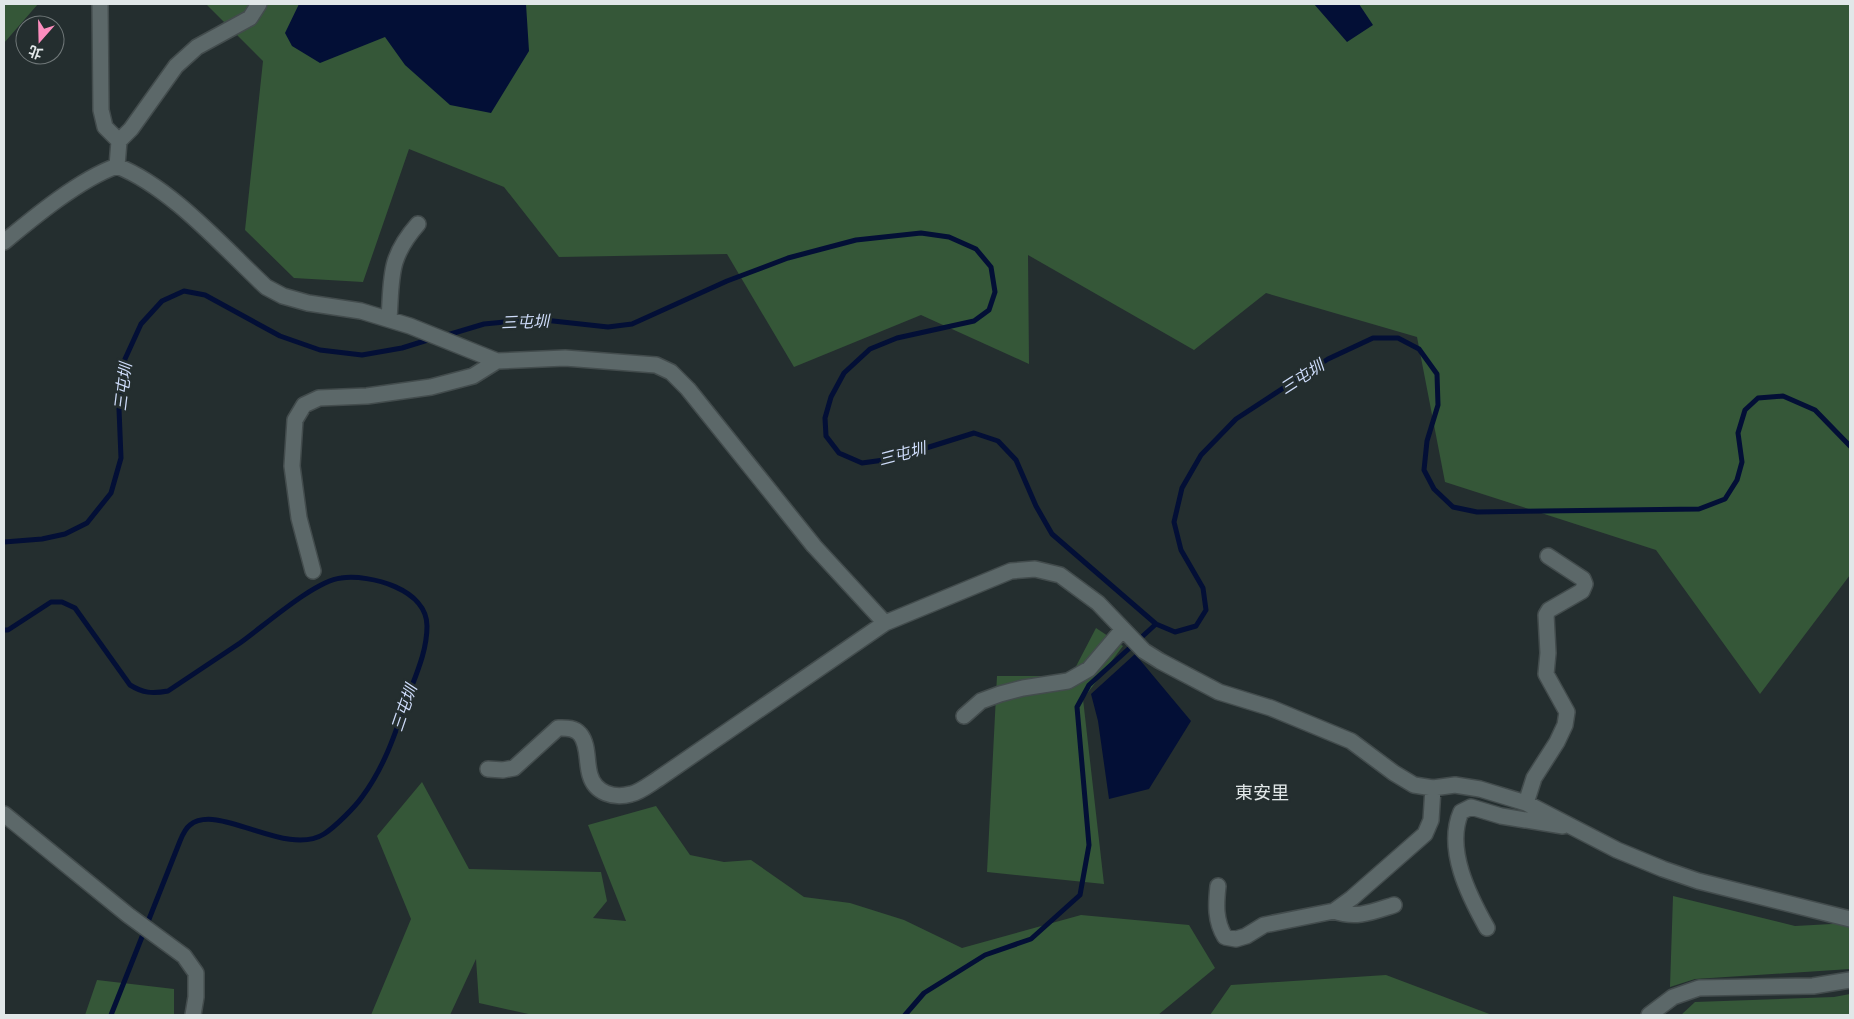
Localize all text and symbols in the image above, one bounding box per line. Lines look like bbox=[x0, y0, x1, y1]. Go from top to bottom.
north arrow bbox=[15, 15, 65, 65]
text: 北 bbox=[26, 42, 45, 62]
water label: 三屯圳 bbox=[501, 313, 551, 331]
water label: 三屯圳 bbox=[1277, 356, 1328, 397]
water label: 三屯圳 bbox=[112, 360, 135, 412]
water label: 三屯圳 bbox=[877, 439, 929, 468]
water label: 三屯圳 bbox=[388, 681, 420, 733]
district label: 東安里 bbox=[1235, 783, 1289, 803]

